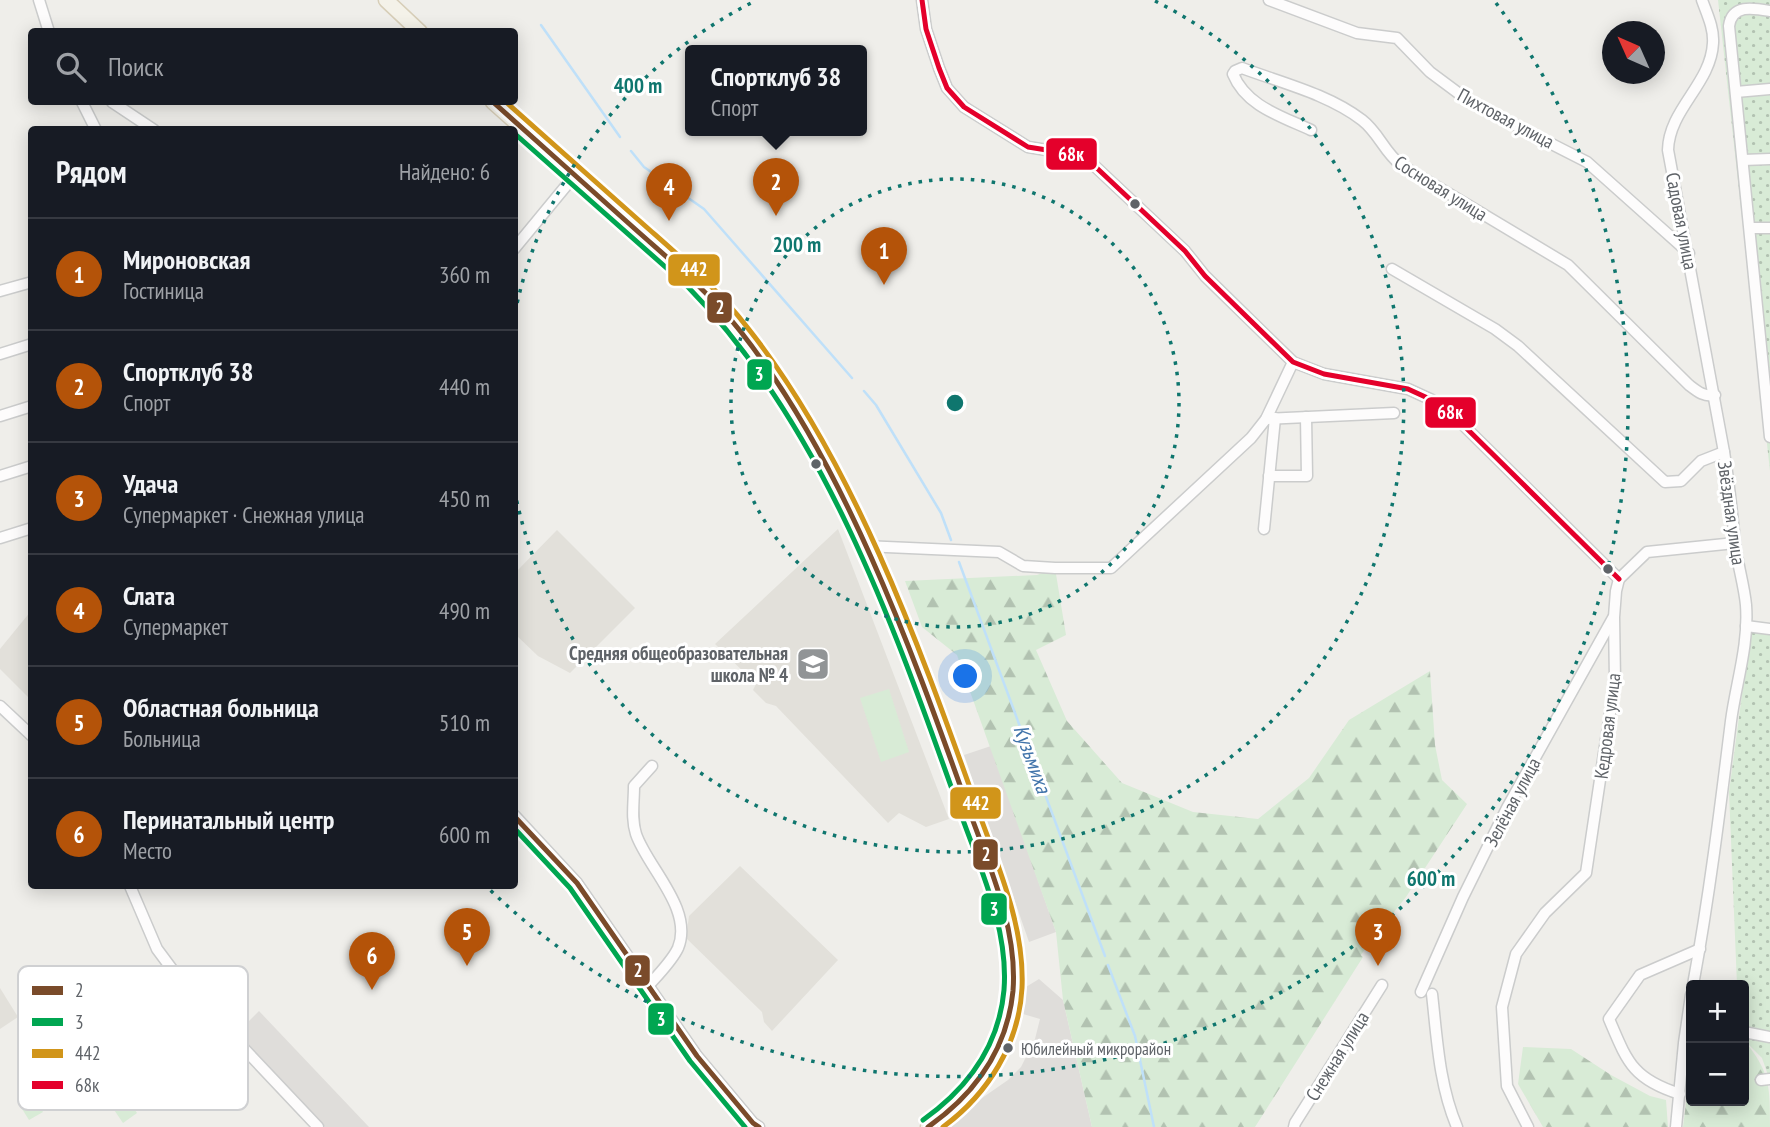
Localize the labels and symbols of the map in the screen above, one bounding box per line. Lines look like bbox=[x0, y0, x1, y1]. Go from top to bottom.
north arrow bbox=[1602, 21, 1665, 84]
text: 400 m bbox=[614, 72, 662, 99]
street label: Пихтовая улица bbox=[1454, 83, 1558, 153]
line badge: 68к bbox=[1045, 137, 1098, 171]
text: 68к bbox=[1058, 142, 1084, 166]
street label: Сосновая улица bbox=[1390, 150, 1492, 226]
pin: 2 bbox=[753, 158, 799, 216]
pin: 4 bbox=[646, 163, 692, 221]
street label: Садовая улица bbox=[1661, 170, 1703, 272]
unlabelled marker bbox=[1128, 197, 1142, 211]
pin: 1 bbox=[861, 227, 907, 285]
text: 200 m bbox=[773, 231, 821, 258]
line badge: 442 bbox=[667, 253, 721, 287]
text: 442 bbox=[680, 257, 708, 281]
line badge: 2 bbox=[706, 291, 733, 324]
text: 2 bbox=[715, 295, 725, 319]
line badge: 3 bbox=[746, 358, 773, 391]
text: 3 bbox=[754, 362, 764, 386]
centre of rings bbox=[943, 391, 967, 415]
line badge: 68к bbox=[1424, 396, 1477, 429]
text: 68к bbox=[1437, 400, 1463, 424]
unlabelled marker bbox=[809, 457, 823, 471]
street label: Звёздная улица bbox=[1713, 459, 1751, 567]
unlabelled marker bbox=[1601, 562, 1615, 576]
place label: Средняя общеобразовательная школа № 4 bbox=[569, 641, 788, 687]
school or university icon: Средняя общеобразовательная школа № 4 bbox=[794, 645, 832, 683]
your location bbox=[948, 659, 982, 693]
street label: Кедровая улица bbox=[1589, 672, 1625, 780]
water label: Кузьмиха bbox=[1008, 721, 1058, 798]
street label: Зелёная улица bbox=[1479, 753, 1545, 851]
line badge: 442 bbox=[949, 786, 1002, 820]
text: 442 bbox=[962, 791, 990, 815]
line badge: 2 bbox=[972, 838, 999, 871]
text: 2 bbox=[981, 842, 991, 866]
text: 600 m bbox=[1407, 865, 1455, 892]
line badge: 3 bbox=[980, 892, 1008, 926]
text: 3 bbox=[989, 897, 999, 921]
pin: 5 bbox=[444, 908, 490, 966]
pin: 3 bbox=[1355, 908, 1401, 966]
pin: 6 bbox=[349, 932, 395, 990]
line badge: 2 bbox=[624, 954, 651, 987]
text: 2 bbox=[633, 958, 643, 982]
legend bbox=[18, 966, 248, 1110]
text: 2 bbox=[75, 978, 84, 1002]
line badge: 3 bbox=[647, 1002, 675, 1036]
text: 3 bbox=[656, 1007, 666, 1031]
street label: Снежная улица bbox=[1300, 1007, 1374, 1105]
text: 3 bbox=[75, 1010, 84, 1034]
place label: Юбилейный микрорайон bbox=[1021, 1038, 1171, 1060]
text: 442 bbox=[75, 1041, 101, 1065]
marker: Юбилейный микрорайон bbox=[1001, 1041, 1015, 1055]
text: 68к bbox=[75, 1073, 100, 1097]

